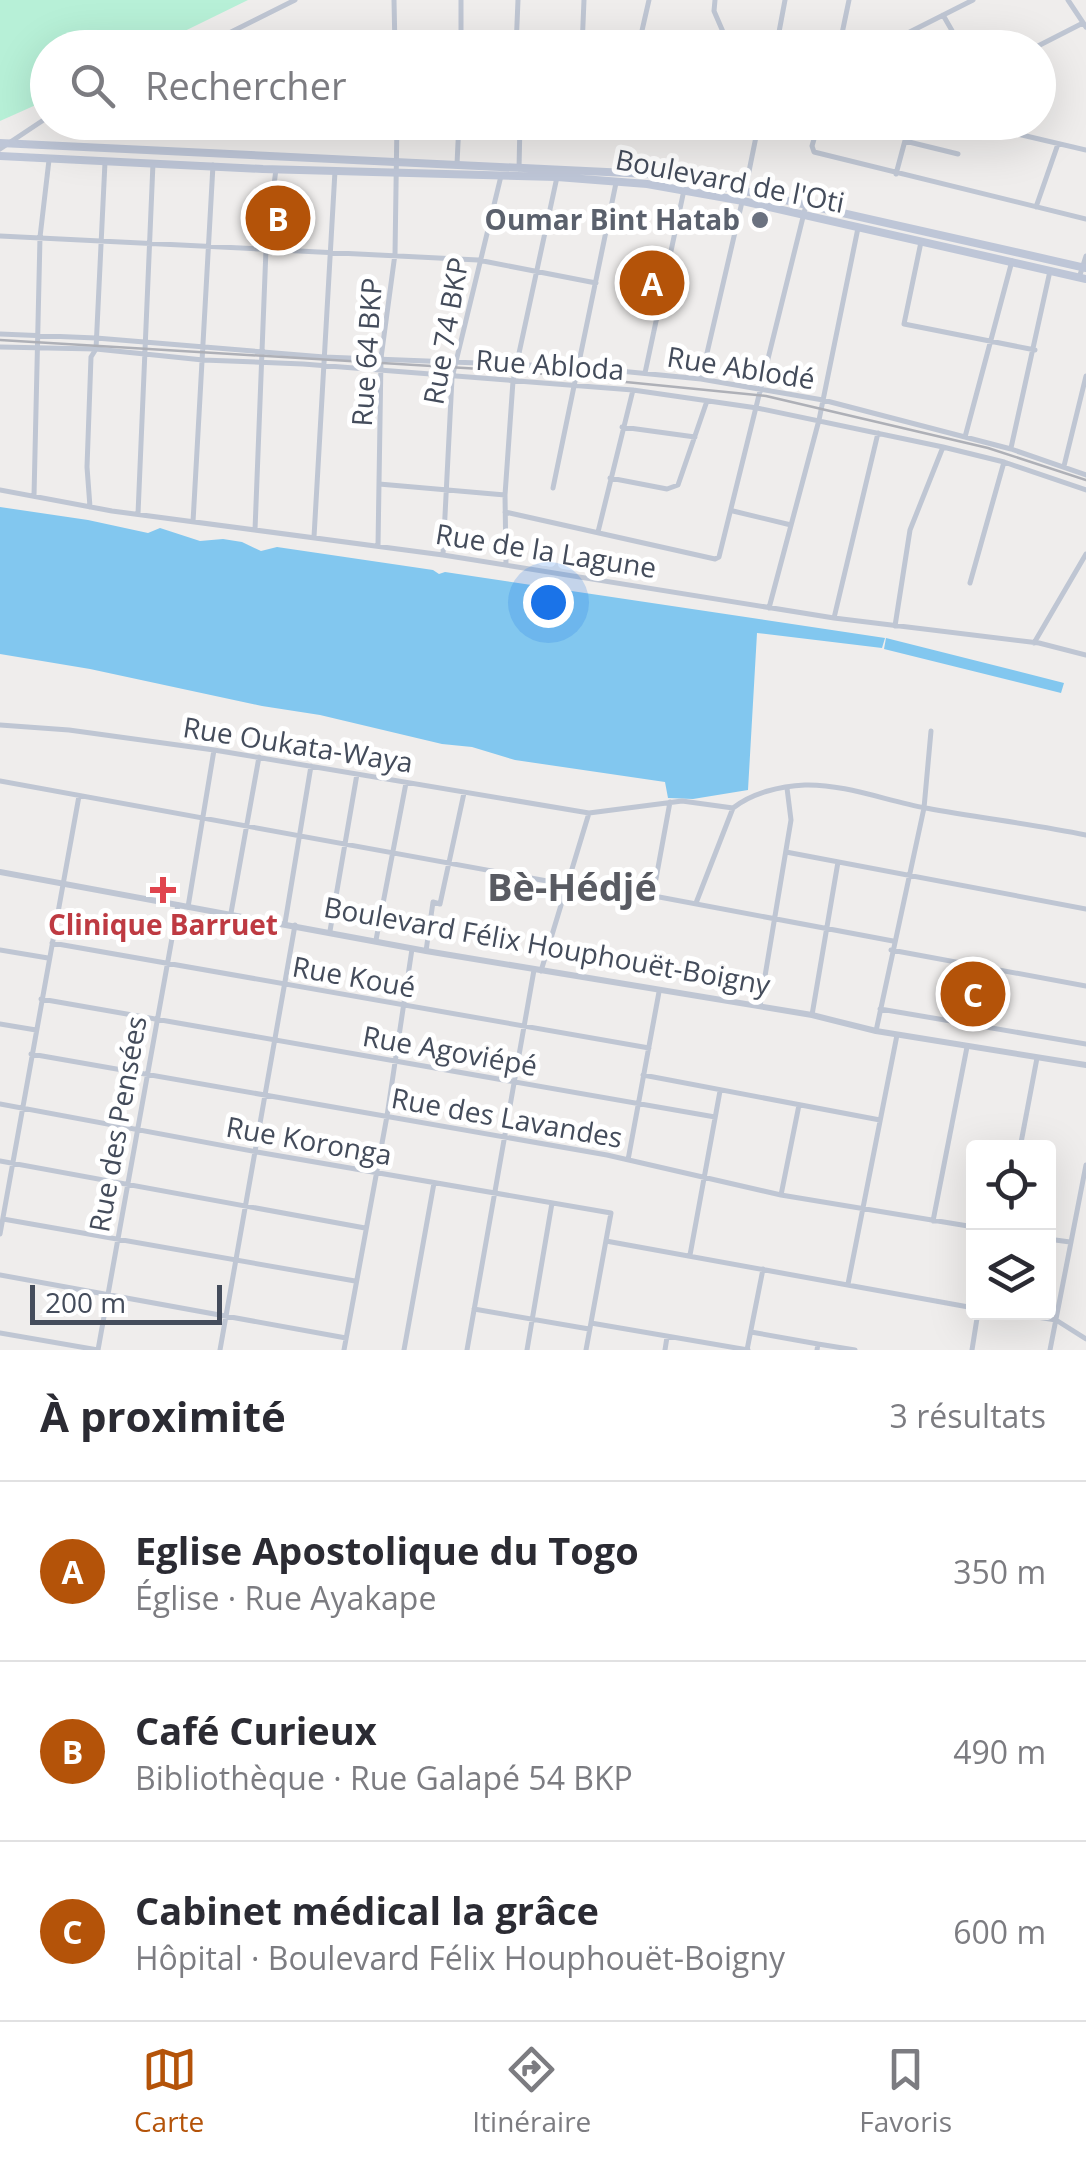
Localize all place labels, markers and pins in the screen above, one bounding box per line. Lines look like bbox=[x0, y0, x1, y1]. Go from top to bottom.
pin: B bbox=[246, 180, 310, 256]
place label: Oumar Bint Hatab bbox=[485, 200, 740, 238]
marker: Oumar Bint Hatab bbox=[749, 209, 771, 231]
pin: A bbox=[620, 246, 684, 320]
marker: Clinique Barruet bbox=[150, 877, 176, 903]
place label: Clinique Barruet bbox=[48, 905, 278, 943]
pin: C bbox=[940, 956, 1006, 1032]

